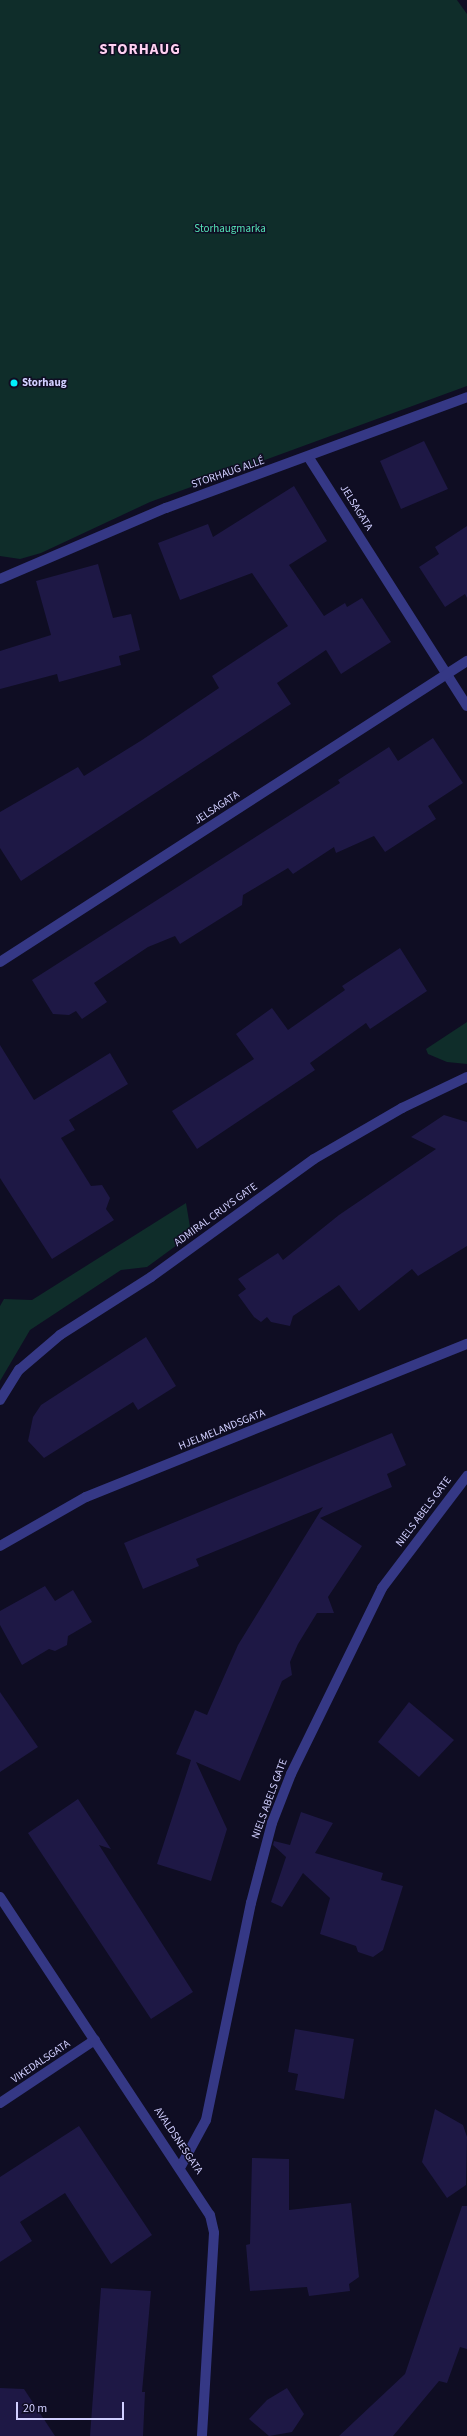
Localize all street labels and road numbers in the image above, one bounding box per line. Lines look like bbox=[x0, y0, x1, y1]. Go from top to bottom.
street label: STORHAUG ALLÉ bbox=[190, 454, 266, 492]
street label: JELSAGATA bbox=[337, 483, 375, 533]
street label: JELSAGATA bbox=[192, 788, 242, 828]
street label: ADMIRAL CRUYS GATE bbox=[172, 1180, 260, 1250]
street label: HJELMELANDSGATA bbox=[177, 1407, 267, 1453]
street label: NIELS ABELS GATE bbox=[393, 1474, 455, 1550]
street label: NIELS ABELS GATE bbox=[249, 1757, 291, 1841]
street label: VIKEDALSGATA bbox=[9, 2038, 73, 2086]
street label: AVALDSNESGATA bbox=[151, 2105, 205, 2177]

